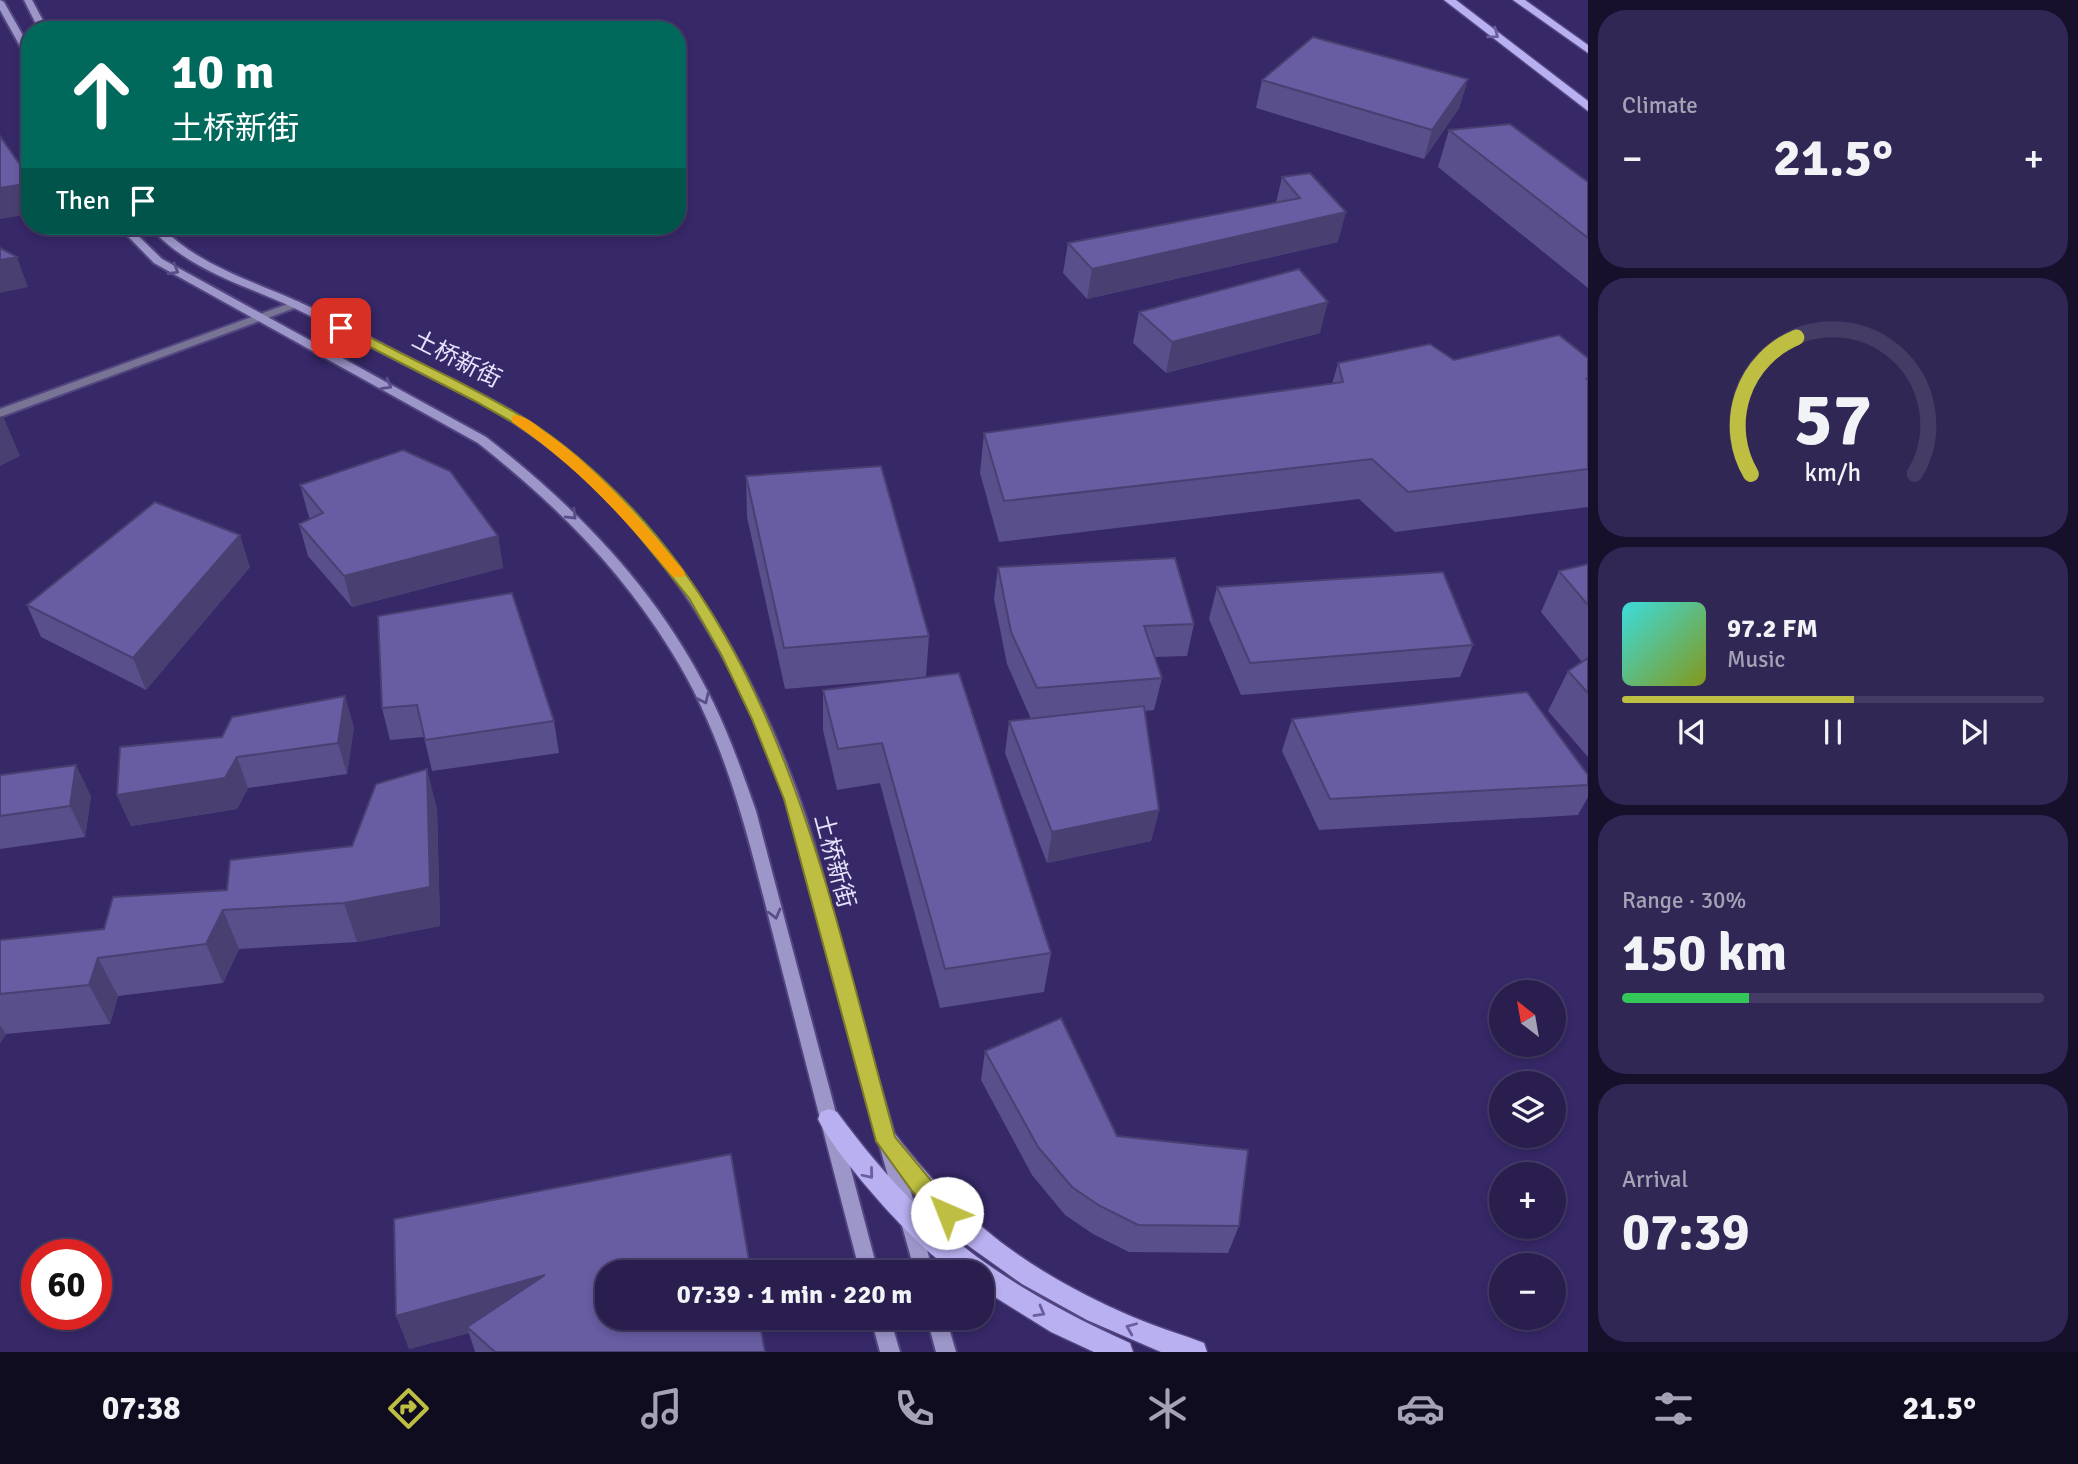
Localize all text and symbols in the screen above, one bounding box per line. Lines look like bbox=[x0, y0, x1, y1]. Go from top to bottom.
one-way arrow bbox=[1486, 26, 1499, 38]
text: 10 m bbox=[171, 42, 274, 102]
icon: ahead bbox=[56, 49, 147, 140]
text: Climate bbox=[1622, 91, 1698, 120]
text: 土桥新街 bbox=[171, 109, 299, 148]
text: 21.5° bbox=[1773, 126, 1893, 190]
text: − bbox=[1622, 135, 1643, 182]
text: + bbox=[2023, 135, 2044, 182]
icon: arrive bbox=[124, 182, 162, 220]
text: Then bbox=[56, 185, 110, 217]
one-way arrow bbox=[167, 262, 179, 275]
pin bbox=[311, 298, 371, 358]
icon: arrive bbox=[322, 309, 360, 347]
street label: 土桥新街 bbox=[407, 324, 507, 394]
text: 57 bbox=[1794, 376, 1872, 465]
one-way arrow bbox=[380, 377, 392, 390]
text: km/h bbox=[1805, 456, 1861, 487]
one-way arrow bbox=[564, 507, 577, 520]
text: 97.2 FM bbox=[1727, 613, 1818, 645]
text: Music bbox=[1727, 645, 1785, 674]
one-way arrow bbox=[696, 692, 710, 704]
icon: previous bbox=[1673, 713, 1711, 751]
icon: pause bbox=[1814, 713, 1852, 751]
icon: next bbox=[1955, 713, 1993, 751]
street label: 土桥新街 bbox=[808, 811, 862, 911]
text: Range · 30% bbox=[1622, 886, 1746, 915]
one-way arrow bbox=[767, 908, 781, 920]
text: 150 km bbox=[1622, 921, 1787, 985]
north arrow bbox=[1489, 980, 1566, 1057]
map controls bbox=[1489, 980, 1566, 1330]
button: layers bbox=[1489, 1071, 1566, 1148]
button: + bbox=[1489, 1162, 1566, 1239]
text: Arrival bbox=[1622, 1165, 1688, 1194]
one-way arrow bbox=[861, 1166, 873, 1179]
position arrow bbox=[910, 1176, 984, 1250]
text: 07:39 bbox=[1622, 1200, 1750, 1264]
speed limit sign: 60 bbox=[21, 1239, 112, 1330]
button: − bbox=[1489, 1253, 1566, 1330]
text: 07:39 · 1 min · 220 m bbox=[677, 1279, 912, 1311]
one-way arrow bbox=[1032, 1304, 1045, 1317]
one-way arrow bbox=[1126, 1322, 1138, 1336]
icon: directions bbox=[384, 1384, 433, 1433]
icon: music bbox=[637, 1384, 686, 1433]
icon: phone bbox=[890, 1384, 939, 1433]
icon: climate bbox=[1143, 1384, 1192, 1433]
icon: car bbox=[1396, 1384, 1445, 1433]
icon: filters bbox=[1649, 1384, 1698, 1433]
text: 07:38 bbox=[102, 1389, 181, 1428]
text: 21.5° bbox=[1902, 1389, 1976, 1428]

